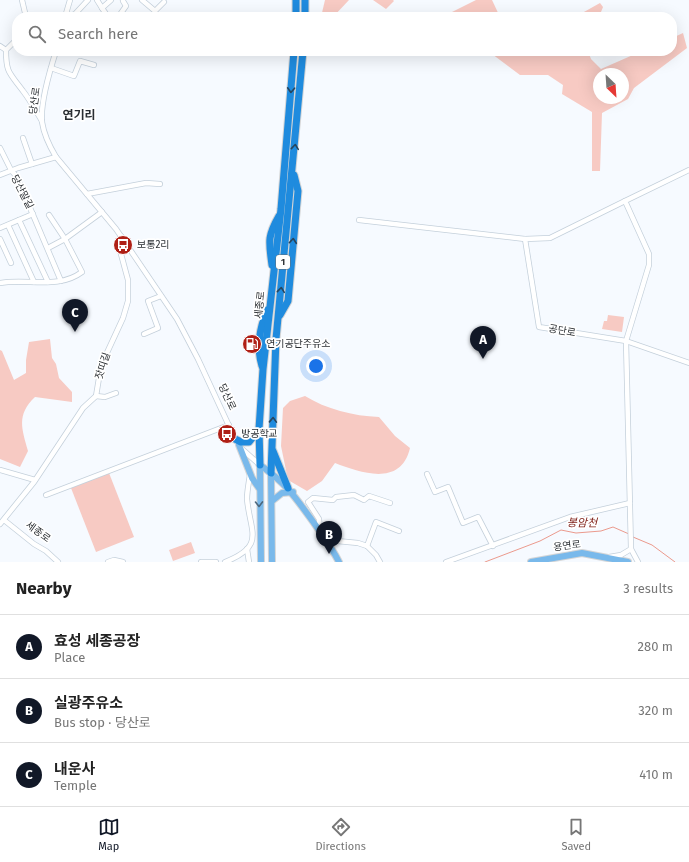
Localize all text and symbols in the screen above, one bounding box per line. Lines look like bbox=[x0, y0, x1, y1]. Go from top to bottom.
search box bbox=[12, 12, 677, 56]
icon: search bbox=[26, 23, 48, 45]
text: Search here bbox=[58, 25, 138, 43]
north arrow bbox=[593, 68, 629, 104]
street label: 당산로 bbox=[27, 86, 43, 116]
one-way arrow bbox=[287, 87, 296, 93]
district label: 연기리 bbox=[62, 108, 96, 122]
one-way arrow bbox=[290, 144, 299, 150]
street label: 당산말길 bbox=[8, 173, 36, 211]
bus stop icon: 보통2리 bbox=[112, 234, 134, 256]
one-way arrow bbox=[289, 238, 298, 244]
place label: 보통2리 bbox=[137, 239, 170, 251]
road number: 1 bbox=[276, 255, 290, 269]
one-way arrow bbox=[276, 287, 285, 294]
street label: 세종로 bbox=[253, 291, 267, 319]
pin: C bbox=[62, 299, 88, 332]
street label: 공단로 bbox=[547, 323, 577, 339]
pin: A bbox=[470, 326, 496, 359]
fuel station icon: 연기공단주유소 bbox=[241, 333, 263, 355]
place label: 연기공단주유소 bbox=[266, 338, 330, 350]
street label: 잣띠길 bbox=[93, 351, 113, 381]
your location bbox=[306, 356, 326, 376]
street label: 당산로 bbox=[216, 382, 238, 412]
one-way arrow bbox=[269, 417, 277, 423]
bus stop icon: 방공학교 bbox=[216, 423, 238, 445]
place label: 방공학교 bbox=[241, 428, 278, 440]
one-way arrow bbox=[255, 501, 263, 507]
water label: 봉암천 bbox=[567, 516, 599, 530]
street label: 세종로 bbox=[23, 519, 53, 545]
pin: B bbox=[316, 521, 342, 554]
street label: 용연로 bbox=[553, 538, 581, 554]
text: Nearby bbox=[16, 578, 71, 599]
text: 3 results bbox=[623, 581, 673, 596]
text: 효성 세종공장 bbox=[54, 632, 140, 650]
text: A bbox=[25, 639, 33, 654]
text: 280 m bbox=[638, 639, 673, 654]
text: Place bbox=[54, 650, 85, 665]
text: 실광주유소 bbox=[54, 694, 123, 712]
text: B bbox=[25, 703, 33, 718]
text: 320 m bbox=[638, 703, 673, 718]
text: Bus stop · 당산로 bbox=[54, 715, 151, 730]
text: 내운사 bbox=[54, 760, 95, 778]
text: C bbox=[25, 767, 33, 782]
text: 410 m bbox=[639, 767, 673, 782]
text: Temple bbox=[54, 778, 97, 793]
tab: Map bbox=[98, 816, 120, 853]
tab: Directions bbox=[315, 816, 366, 853]
tab: Saved bbox=[561, 816, 591, 853]

